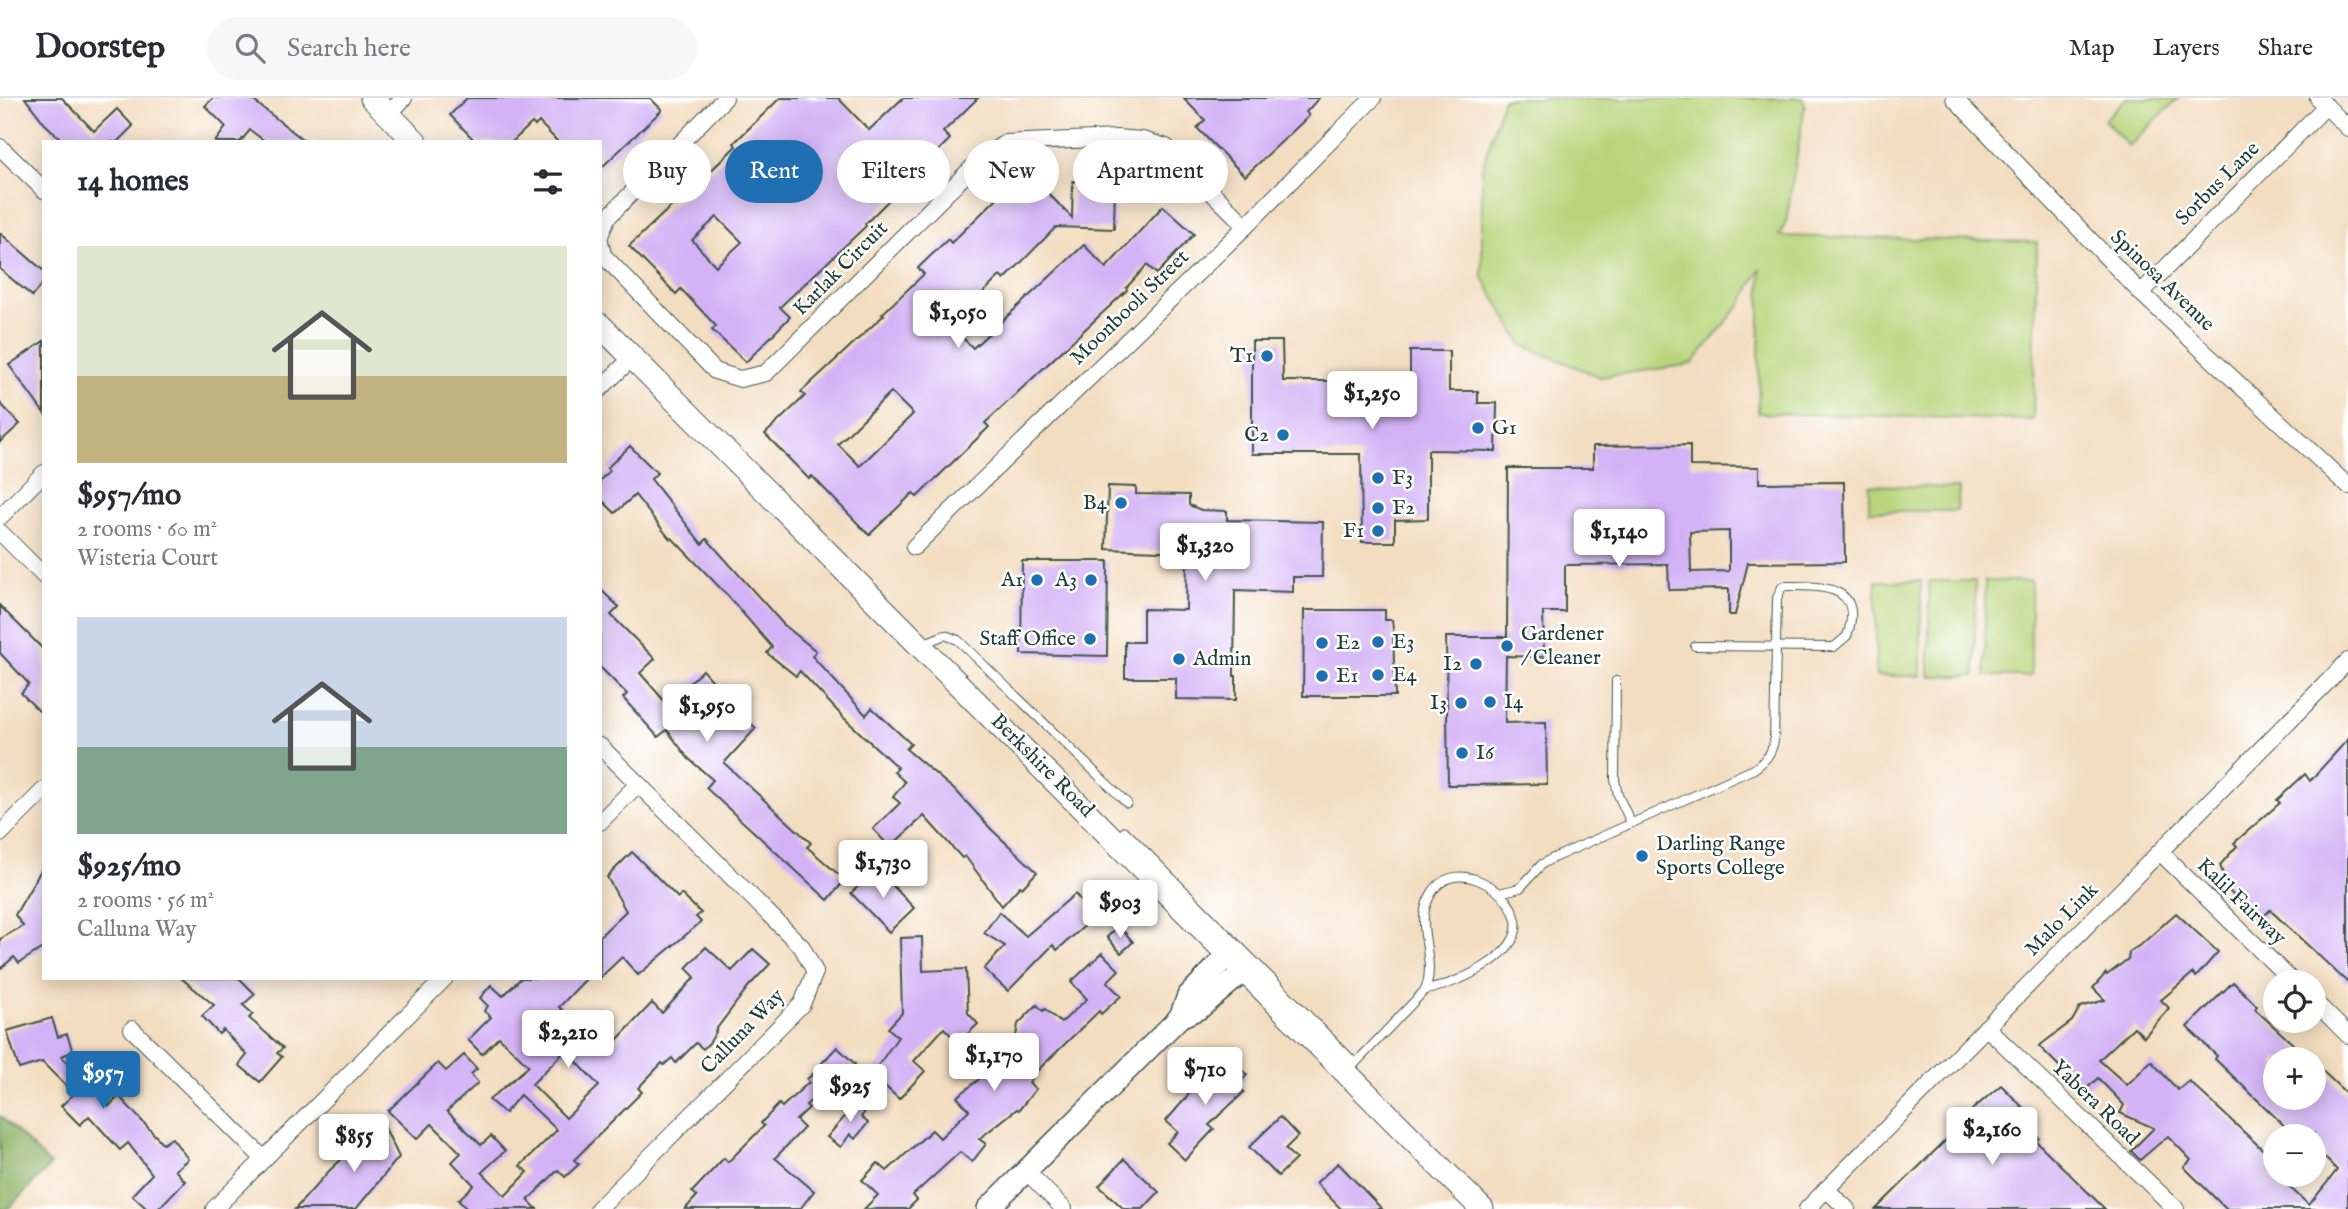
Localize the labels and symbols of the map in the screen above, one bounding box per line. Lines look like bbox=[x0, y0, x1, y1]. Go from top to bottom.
street label: Sorbus Lane bbox=[2170, 136, 2266, 232]
street label: Karlak Circuit bbox=[788, 216, 894, 322]
street label: Spinosa Avenue bbox=[2104, 224, 2220, 338]
street label: Moonbooli Street bbox=[1065, 244, 1195, 372]
pin: $1,050 bbox=[901, 290, 1015, 350]
place label: T1 bbox=[1230, 343, 1253, 370]
marker: T1 bbox=[1259, 348, 1275, 364]
pin: $1,250 bbox=[1315, 372, 1429, 431]
place label: G1 bbox=[1492, 415, 1517, 442]
marker: G1 bbox=[1470, 420, 1486, 436]
place label: C2 bbox=[1244, 422, 1269, 449]
marker: C2 bbox=[1275, 427, 1291, 443]
place label: F3 bbox=[1392, 465, 1413, 492]
marker: F3 bbox=[1370, 470, 1386, 486]
place label: B4 bbox=[1083, 490, 1108, 517]
marker: B4 bbox=[1113, 495, 1129, 511]
place label: F2 bbox=[1392, 495, 1415, 522]
marker: F2 bbox=[1370, 500, 1386, 516]
pin: $1,140 bbox=[1562, 510, 1676, 569]
place label: F1 bbox=[1343, 518, 1364, 545]
marker: F1 bbox=[1370, 523, 1386, 539]
pin: $1,320 bbox=[1148, 524, 1262, 583]
place label: A1 bbox=[1000, 567, 1023, 594]
place label: A3 bbox=[1054, 567, 1077, 594]
marker: A1 bbox=[1029, 572, 1045, 588]
marker: A3 bbox=[1083, 572, 1099, 588]
place label: Gardener / Cleaner bbox=[1521, 621, 1604, 672]
place label: Staff Office bbox=[979, 626, 1076, 653]
place label: E3 bbox=[1392, 629, 1414, 656]
place label: E2 bbox=[1336, 630, 1361, 657]
marker: Staff Office bbox=[1082, 631, 1098, 647]
marker: E3 bbox=[1370, 634, 1386, 650]
marker: E2 bbox=[1314, 635, 1330, 651]
marker: Gardener / Cleaner bbox=[1499, 638, 1515, 654]
place label: Admin bbox=[1192, 646, 1251, 673]
marker: Admin bbox=[1171, 651, 1187, 667]
place label: I2 bbox=[1443, 651, 1462, 678]
marker: I2 bbox=[1468, 656, 1484, 672]
place label: E4 bbox=[1392, 662, 1418, 689]
place label: E1 bbox=[1336, 663, 1358, 690]
marker: E4 bbox=[1370, 667, 1386, 683]
marker: E1 bbox=[1314, 668, 1330, 684]
pin: $1,950 bbox=[650, 684, 764, 744]
place label: I4 bbox=[1504, 689, 1524, 716]
place label: I3 bbox=[1430, 690, 1447, 717]
marker: I4 bbox=[1482, 694, 1498, 710]
marker: I3 bbox=[1453, 695, 1469, 711]
street label: Berkshire Road bbox=[984, 708, 1100, 824]
place label: I6 bbox=[1476, 740, 1495, 767]
marker: I6 bbox=[1454, 745, 1470, 761]
place label: Darling Range Sports College bbox=[1656, 831, 1786, 882]
pin: $1,730 bbox=[826, 840, 940, 900]
marker: Darling Range Sports College bbox=[1634, 848, 1650, 864]
street label: Kalil Fairway bbox=[2190, 853, 2292, 952]
street label: Malo Link bbox=[2019, 877, 2105, 963]
pin: $903 bbox=[1079, 880, 1161, 940]
street label: Calluna Way bbox=[695, 983, 791, 1081]
pin: $2,210 bbox=[511, 1010, 625, 1070]
pin: $1,170 bbox=[937, 1034, 1051, 1093]
pin: $710 bbox=[1164, 1048, 1246, 1107]
pin: $957 bbox=[62, 1052, 144, 1111]
street label: Yabera Road bbox=[2045, 1054, 2145, 1152]
pin: $925 bbox=[809, 1065, 891, 1124]
pin: $2,160 bbox=[1935, 1108, 2049, 1167]
pin: $855 bbox=[313, 1114, 395, 1174]

